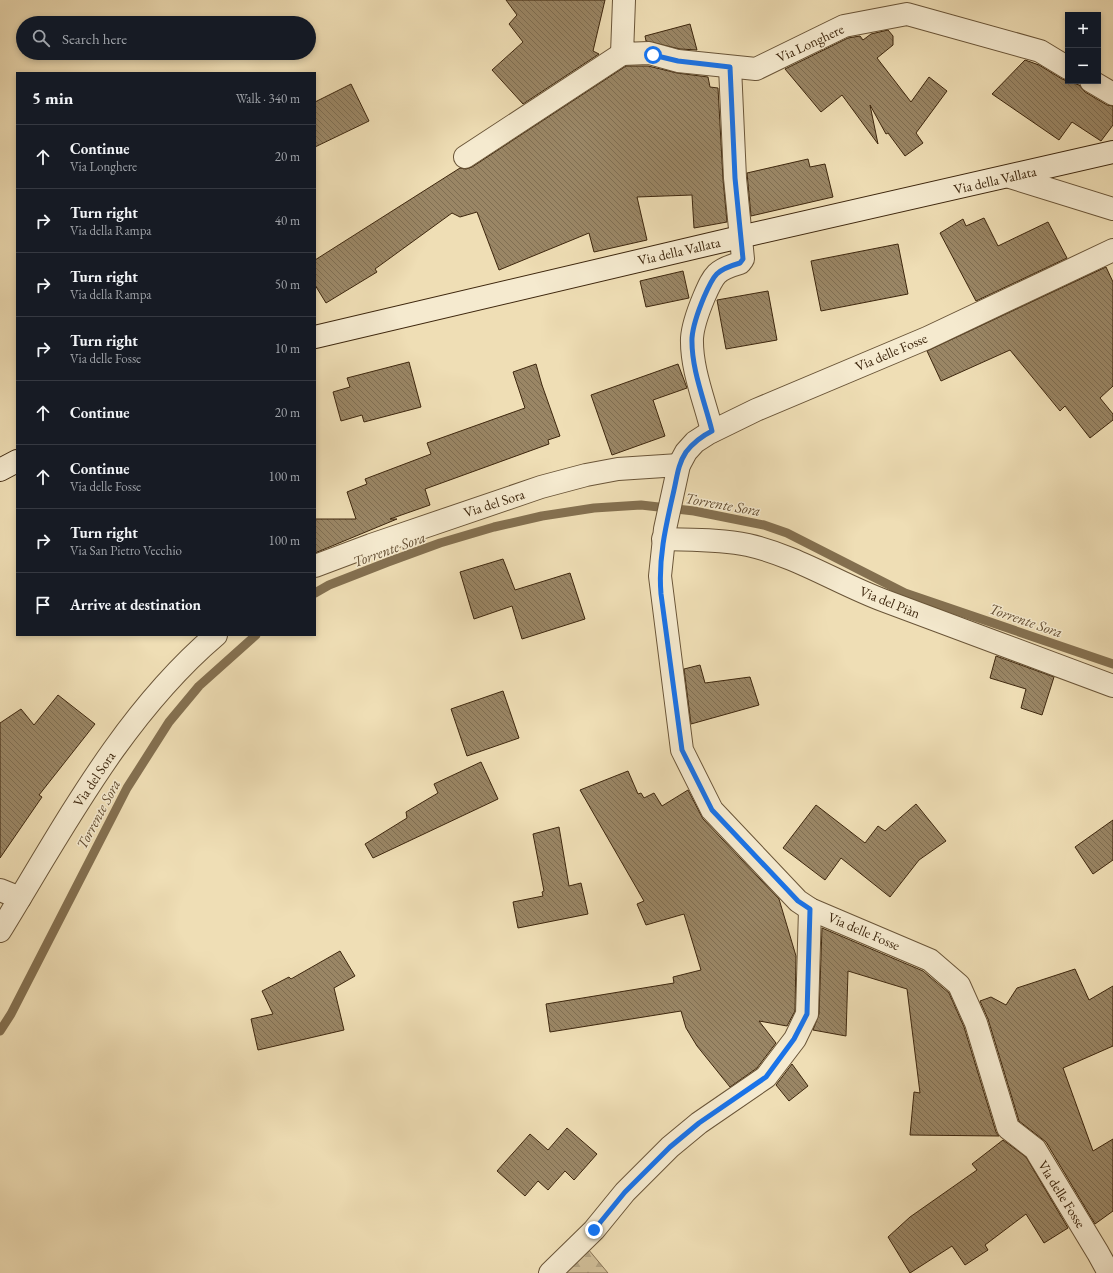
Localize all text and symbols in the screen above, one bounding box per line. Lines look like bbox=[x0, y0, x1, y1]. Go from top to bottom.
map controls bbox=[1065, 12, 1101, 84]
button: + bbox=[1065, 12, 1101, 48]
search box bbox=[16, 16, 316, 60]
street label: Via Longhere bbox=[773, 19, 847, 66]
icon: search bbox=[30, 27, 52, 49]
text: Search here bbox=[62, 29, 127, 48]
route start bbox=[644, 46, 662, 64]
button: − bbox=[1065, 48, 1101, 84]
text: 5 min bbox=[32, 87, 73, 109]
text: Walk · 340 m bbox=[236, 90, 300, 107]
text: Continue bbox=[70, 139, 130, 158]
icon: ahead bbox=[32, 146, 54, 168]
text: 20 m bbox=[275, 148, 300, 165]
text: Via Longhere bbox=[70, 158, 137, 175]
street label: Via della Vallata bbox=[952, 162, 1039, 198]
text: Turn right bbox=[70, 203, 138, 222]
icon: right bbox=[32, 210, 54, 232]
text: 40 m bbox=[275, 212, 300, 229]
text: Via della Rampa bbox=[70, 222, 151, 239]
street label: Via della Vallata bbox=[636, 233, 723, 269]
text: Turn right bbox=[70, 267, 138, 286]
icon: right bbox=[32, 274, 54, 296]
text: 50 m bbox=[275, 276, 300, 293]
text: Via della Rampa bbox=[70, 286, 151, 303]
street label: Via delle Fosse bbox=[852, 329, 930, 375]
text: Turn right bbox=[70, 331, 138, 350]
icon: right bbox=[32, 338, 54, 360]
text: 10 m bbox=[275, 340, 300, 357]
text: Via delle Fosse bbox=[70, 350, 141, 367]
icon: ahead bbox=[32, 402, 54, 424]
text: Continue bbox=[70, 403, 130, 422]
text: 20 m bbox=[275, 404, 300, 421]
text: Continue bbox=[70, 459, 130, 478]
icon: ahead bbox=[32, 466, 54, 488]
text: 100 m bbox=[269, 468, 300, 485]
text: Via delle Fosse bbox=[70, 478, 141, 495]
street label: Via del Sora bbox=[461, 485, 527, 521]
water label: Torrente Sora bbox=[684, 488, 762, 520]
text: Turn right bbox=[70, 523, 138, 542]
water label: Torrente Sora bbox=[350, 527, 428, 571]
icon: right bbox=[32, 530, 54, 552]
text: 100 m bbox=[269, 532, 300, 549]
text: Via San Pietro Vecchio bbox=[70, 542, 182, 559]
street label: Via del Piàn bbox=[857, 582, 923, 623]
icon: arrive bbox=[32, 594, 54, 616]
text: Arrive at destination bbox=[70, 595, 201, 614]
water label: Torrente Sora bbox=[987, 599, 1065, 641]
street label: Via del Sora bbox=[69, 747, 119, 810]
water label: Torrente Sora bbox=[72, 776, 124, 852]
street label: Via delle Fosse bbox=[825, 908, 903, 954]
street label: Via delle Fosse bbox=[1034, 1157, 1090, 1232]
route end bbox=[585, 1221, 603, 1239]

